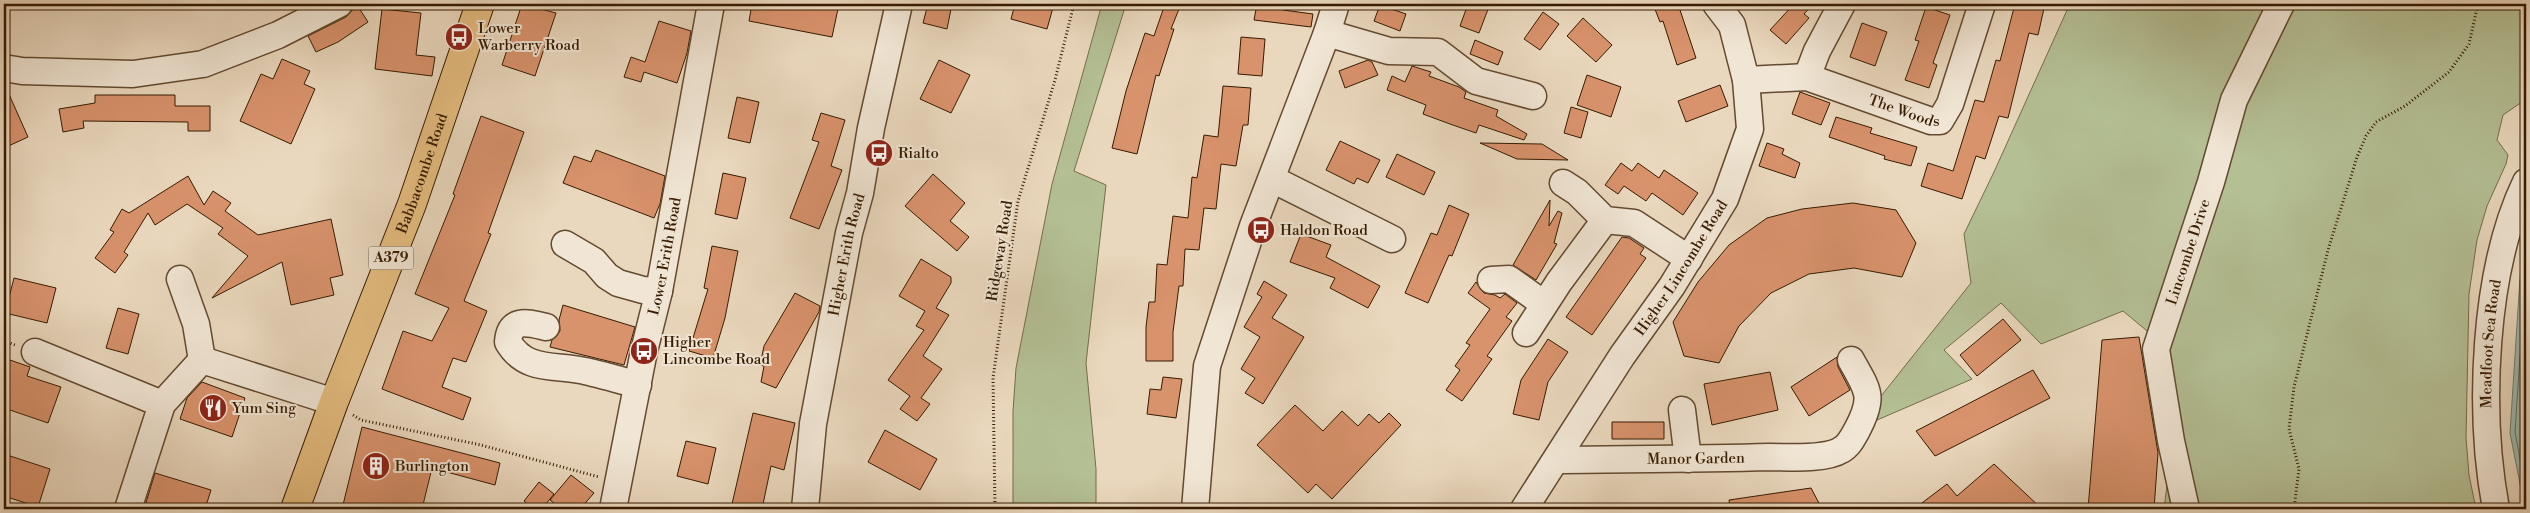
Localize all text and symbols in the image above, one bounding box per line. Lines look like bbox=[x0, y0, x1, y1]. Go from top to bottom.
place label: Lower Warberry Road bbox=[477, 19, 580, 55]
bus stop icon: Lower Warberry Road bbox=[444, 22, 474, 52]
street label: The Woods bbox=[1866, 90, 1940, 131]
street label: Babbacombe Road bbox=[392, 110, 452, 237]
bus stop icon: Rialto bbox=[864, 138, 894, 168]
place label: Rialto bbox=[898, 144, 939, 163]
street label: Higher Erith Road bbox=[824, 191, 869, 318]
street label: Lower Erith Road bbox=[644, 195, 685, 317]
street label: Higher Lincombe Road bbox=[1630, 196, 1732, 339]
street label: Lincombe Drive bbox=[2162, 197, 2214, 307]
street label: Ridgeway Road bbox=[983, 199, 1017, 303]
bus stop icon: Haldon Road bbox=[1246, 215, 1276, 245]
place label: Haldon Road bbox=[1280, 221, 1368, 240]
road number: A379 bbox=[368, 247, 414, 270]
street label: Meadfoot Sea Road bbox=[2477, 278, 2505, 408]
place label: Higher Lincombe Road bbox=[663, 333, 770, 369]
bus stop icon: Higher Lincombe Road bbox=[629, 336, 659, 366]
restaurant icon: Yum Sing bbox=[198, 393, 228, 423]
place label: Yum Sing bbox=[231, 399, 296, 418]
street label: Manor Garden bbox=[1647, 448, 1745, 469]
building icon: Burlington bbox=[361, 451, 391, 481]
place label: Burlington bbox=[394, 457, 469, 476]

